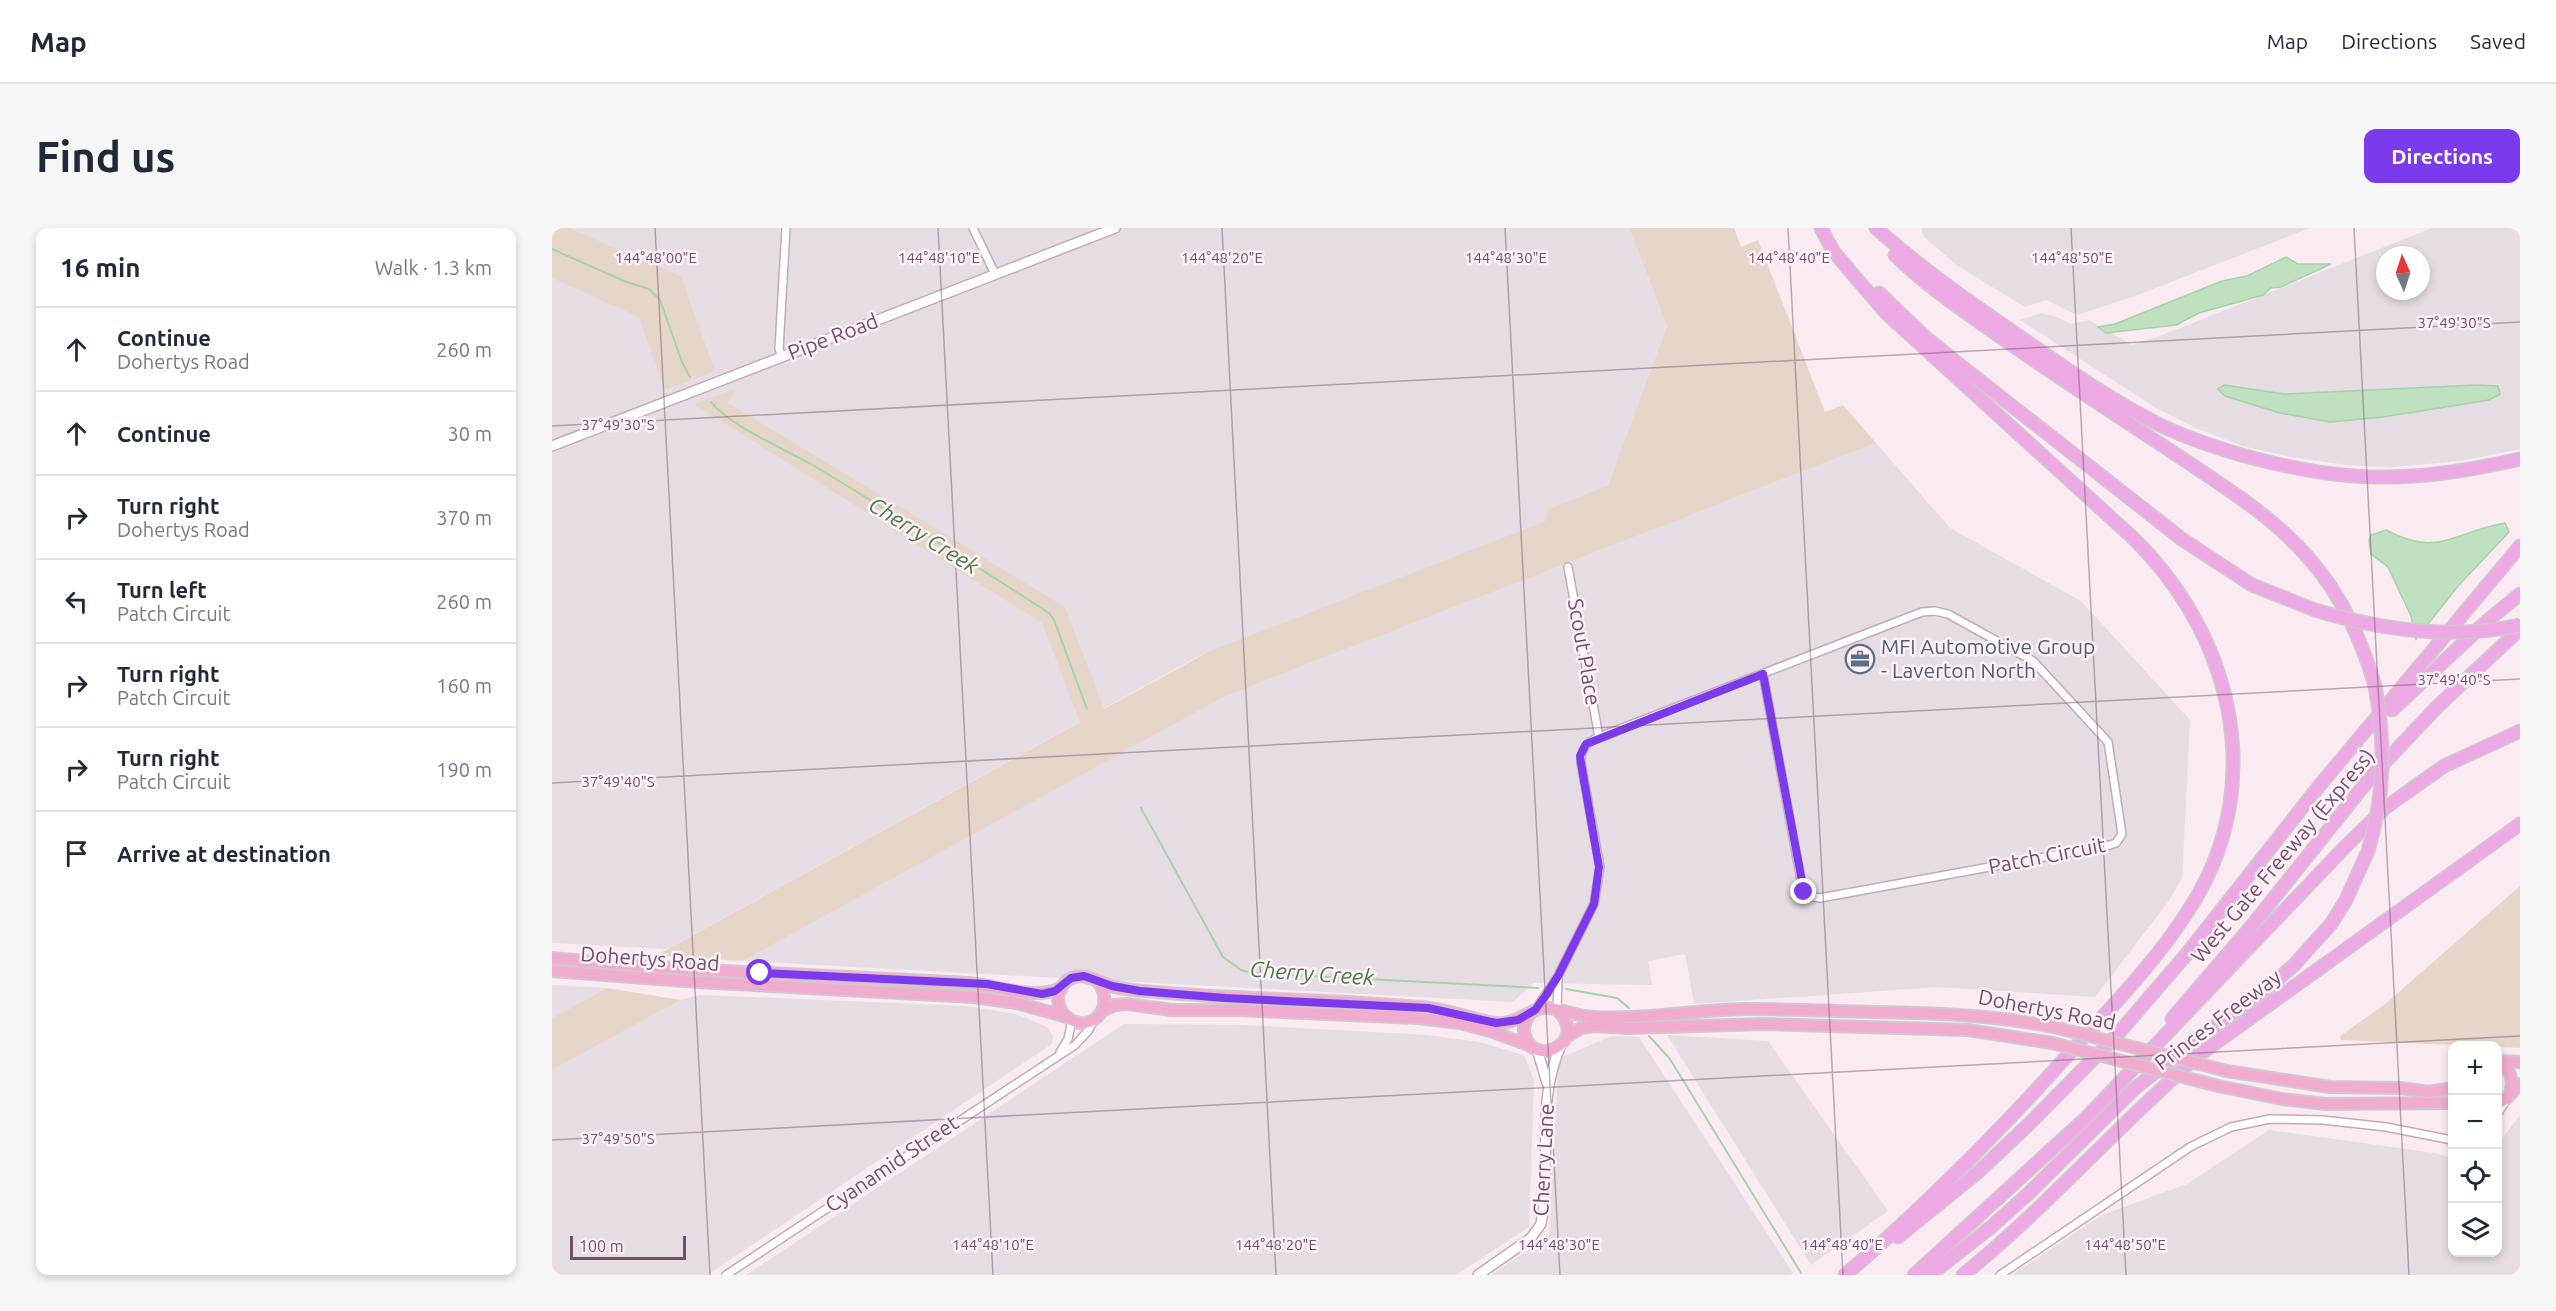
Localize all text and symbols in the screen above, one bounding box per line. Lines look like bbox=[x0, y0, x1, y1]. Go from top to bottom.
text: Map bbox=[30, 26, 87, 57]
text: Map bbox=[2267, 29, 2308, 53]
text: Directions bbox=[2341, 29, 2437, 53]
text: Saved bbox=[2470, 29, 2526, 53]
button: Directions bbox=[2364, 129, 2520, 183]
text: Find us bbox=[36, 133, 175, 180]
north arrow bbox=[2376, 246, 2430, 300]
text: 144°48'00"E bbox=[615, 249, 697, 266]
text: 144°48'10"E bbox=[898, 249, 980, 266]
text: 144°48'20"E bbox=[1181, 249, 1263, 266]
text: 144°48'30"E bbox=[1465, 249, 1547, 266]
text: 144°48'40"E bbox=[1748, 249, 1830, 266]
text: 144°48'50"E bbox=[2031, 249, 2113, 266]
text: 16 min bbox=[60, 253, 140, 282]
text: Walk · 1.3 km bbox=[375, 256, 492, 279]
street label: Pipe Road bbox=[784, 308, 881, 364]
text: 37°49'30"S bbox=[2417, 314, 2491, 331]
text: Continue bbox=[117, 325, 211, 350]
icon: ahead bbox=[60, 333, 93, 366]
text: 260 m bbox=[436, 338, 492, 361]
text: Dohertys Road bbox=[117, 350, 250, 373]
text: 37°49'30"S bbox=[581, 416, 655, 433]
icon: ahead bbox=[60, 417, 93, 450]
text: Continue bbox=[117, 421, 211, 446]
text: 30 m bbox=[448, 422, 492, 445]
water label: Cherry Creek bbox=[865, 491, 984, 579]
text: Turn right bbox=[117, 493, 219, 518]
icon: right bbox=[60, 501, 93, 534]
text: 370 m bbox=[436, 506, 492, 529]
text: Dohertys Road bbox=[117, 518, 250, 541]
text: Turn left bbox=[117, 577, 207, 602]
icon: left bbox=[60, 585, 93, 618]
text: 260 m bbox=[436, 590, 492, 613]
street label: Scout Place bbox=[1564, 596, 1606, 707]
text: Patch Circuit bbox=[117, 602, 230, 625]
place label: MFI Automotive Group - Laverton North bbox=[1881, 634, 2095, 682]
office icon: MFI Automotive Group - Laverton North bbox=[1844, 643, 1876, 675]
text: Turn right bbox=[117, 661, 219, 686]
icon: right bbox=[60, 669, 93, 702]
text: 37°49'40"S bbox=[2417, 671, 2491, 688]
text: 160 m bbox=[436, 674, 492, 697]
text: Patch Circuit bbox=[117, 686, 230, 709]
street label: West Gate Freeway (Express) bbox=[2186, 744, 2379, 967]
text: Turn right bbox=[117, 745, 219, 770]
icon: right bbox=[60, 753, 93, 786]
text: 190 m bbox=[436, 758, 492, 781]
text: Patch Circuit bbox=[117, 770, 230, 793]
text: 37°49'40"S bbox=[581, 773, 655, 790]
street label: Patch Circuit bbox=[1986, 832, 2107, 878]
icon: arrive bbox=[60, 837, 93, 870]
text: Arrive at destination bbox=[117, 841, 331, 866]
route end bbox=[1790, 878, 1816, 904]
street label: Dohertys Road bbox=[580, 941, 720, 975]
water label: Cherry Creek bbox=[1249, 956, 1376, 989]
route start bbox=[746, 959, 772, 985]
street label: Princes Freeway bbox=[2150, 964, 2285, 1074]
street label: Dohertys Road bbox=[1976, 984, 2118, 1034]
map controls bbox=[2448, 1041, 2502, 1257]
button: + bbox=[2448, 1041, 2502, 1095]
button: − bbox=[2448, 1095, 2502, 1149]
street label: Cherry Lane bbox=[1528, 1103, 1558, 1217]
street label: Cyanamid Street bbox=[820, 1110, 963, 1217]
text: 37°49'50"S bbox=[581, 1130, 655, 1147]
button: locate bbox=[2448, 1149, 2502, 1203]
button: layers bbox=[2448, 1203, 2502, 1257]
scale bar bbox=[570, 1233, 686, 1260]
text: 144°48'10"E bbox=[952, 1236, 1034, 1253]
text: 144°48'20"E bbox=[1235, 1236, 1317, 1253]
text: 144°48'30"E bbox=[1518, 1236, 1600, 1253]
text: 144°48'40"E bbox=[1801, 1236, 1883, 1253]
text: 144°48'50"E bbox=[2084, 1236, 2166, 1253]
text: 100 m bbox=[579, 1237, 624, 1255]

